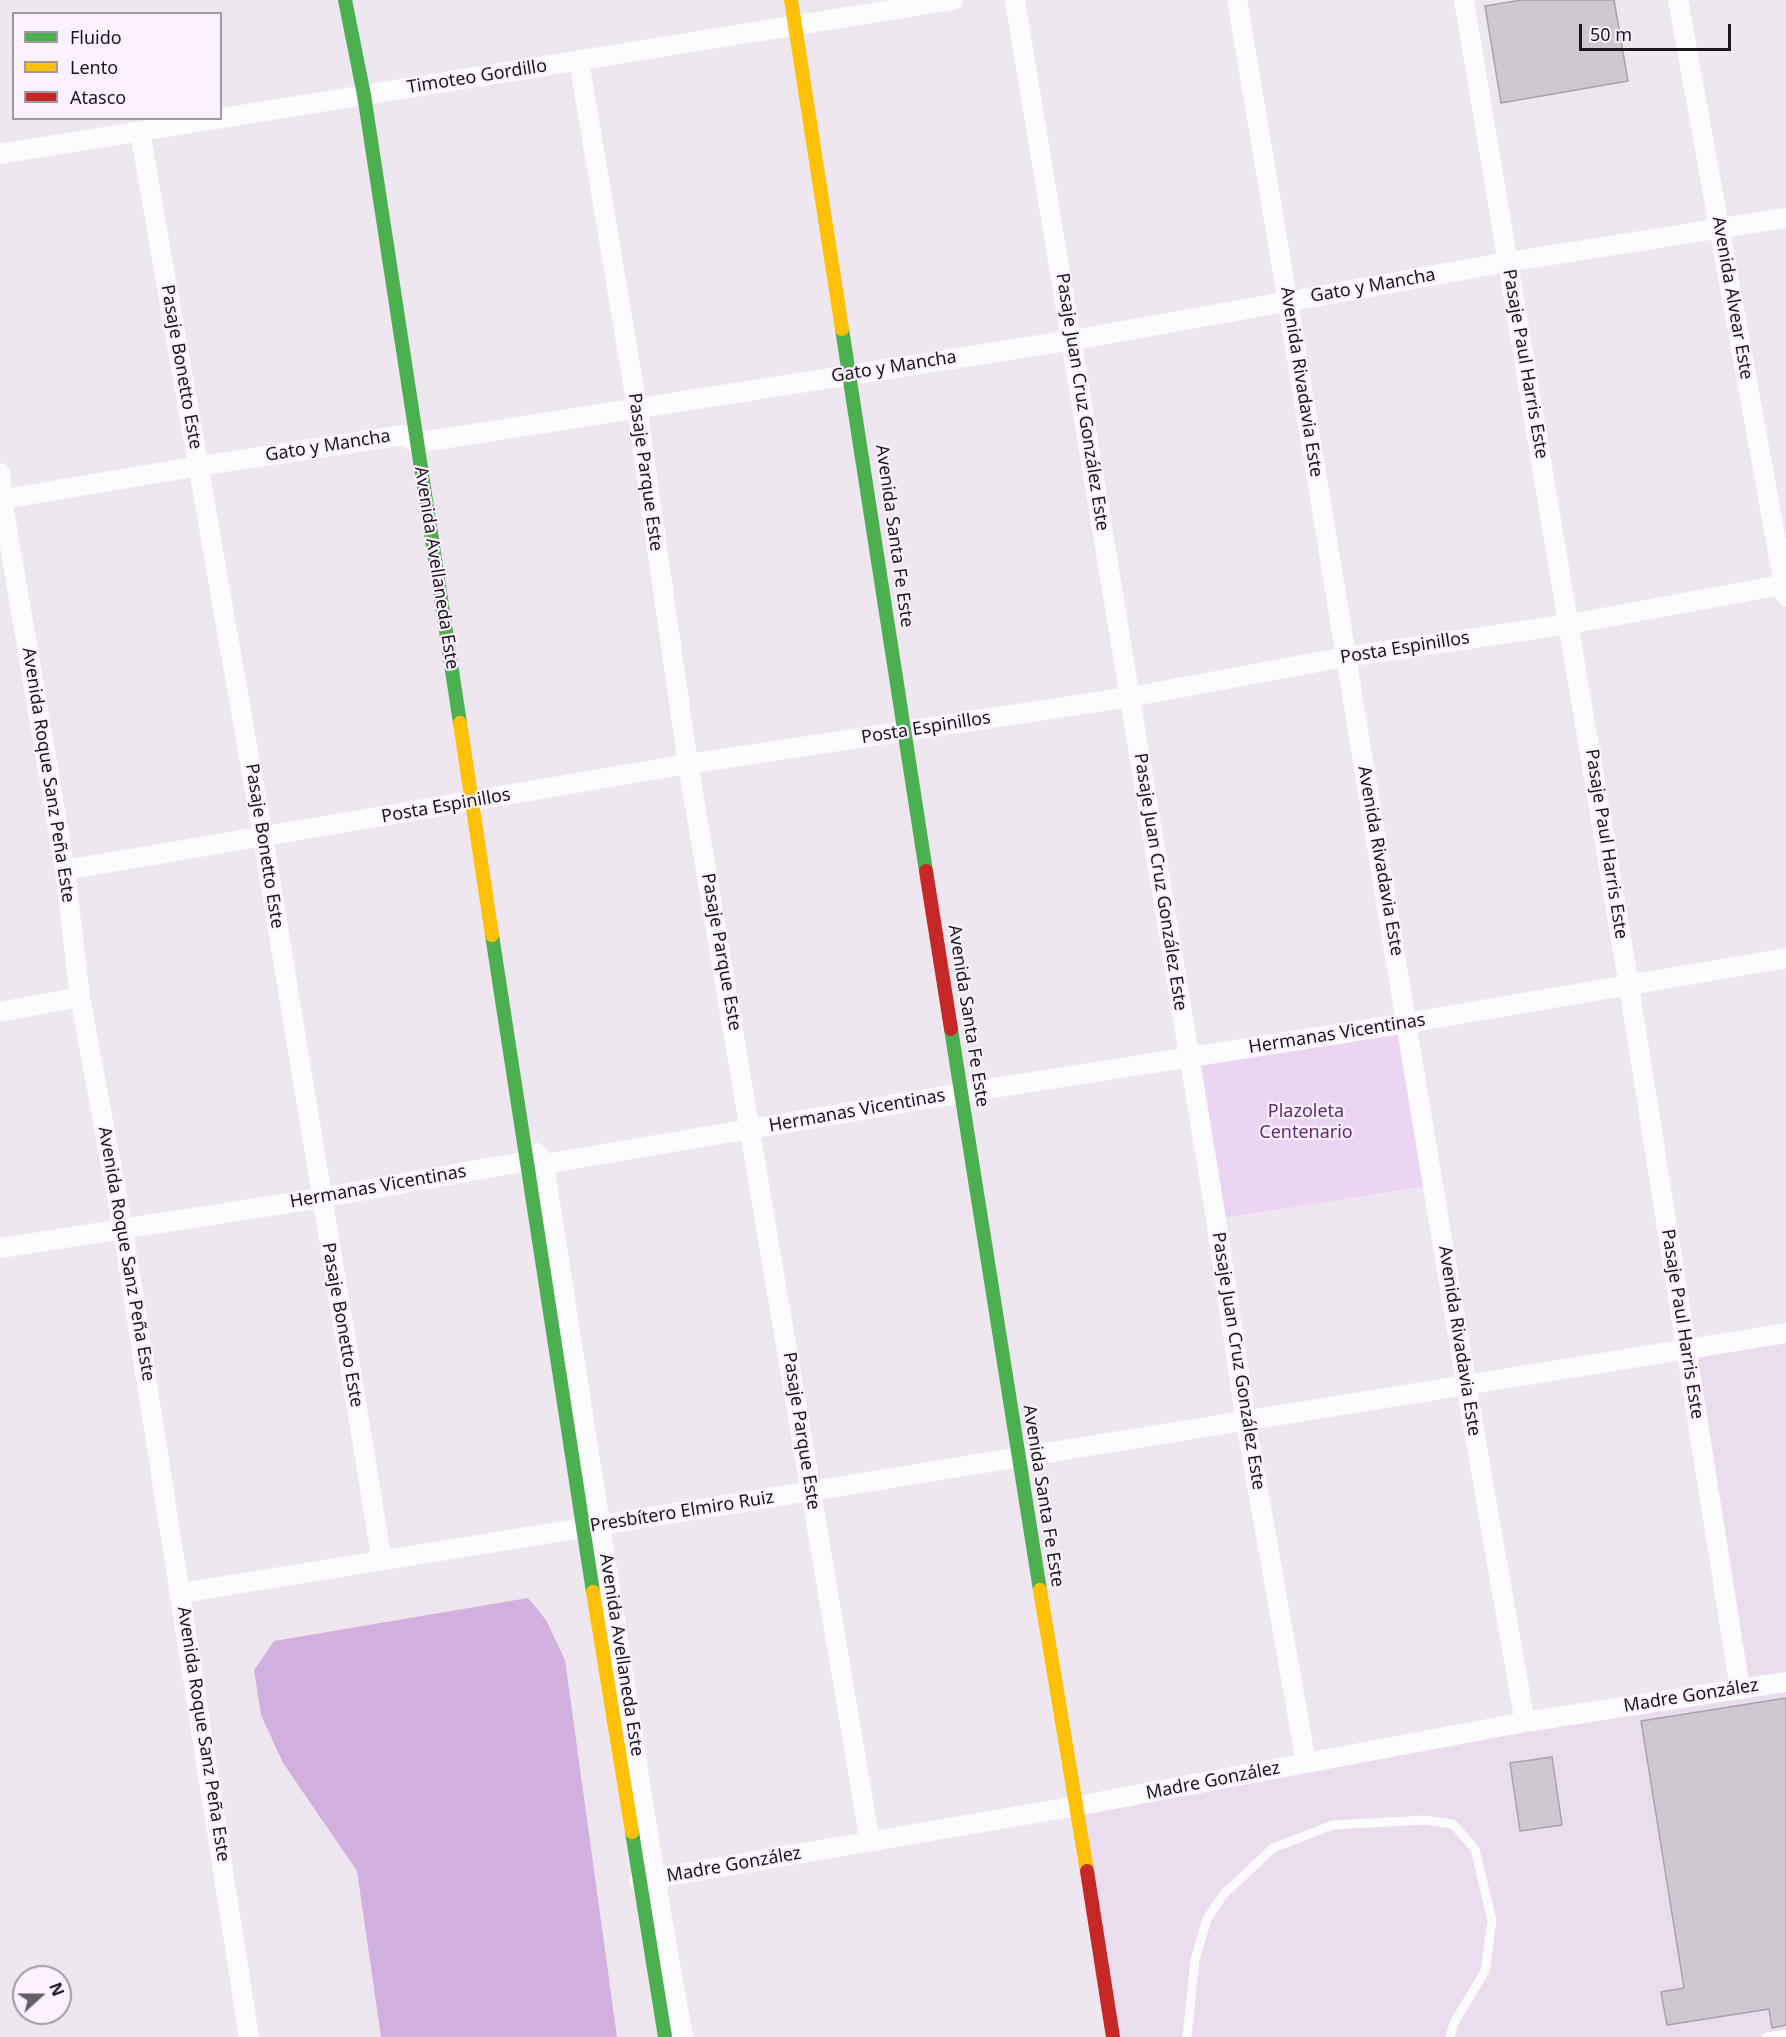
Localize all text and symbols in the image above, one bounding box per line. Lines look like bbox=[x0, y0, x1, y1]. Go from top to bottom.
legend bbox=[12, 12, 222, 120]
scale bar bbox=[1582, 12, 1734, 50]
text: 50 m bbox=[1590, 22, 1632, 46]
text: Fluido bbox=[70, 25, 122, 49]
text: Lento bbox=[70, 55, 118, 79]
street label: Timoteo Gordillo bbox=[405, 55, 549, 99]
text: Atasco bbox=[70, 85, 126, 109]
street label: Avenida Alvear Este bbox=[1707, 215, 1757, 381]
street label: Gato y Mancha bbox=[1309, 264, 1437, 308]
street label: Pasaje Paul Harris Este bbox=[1498, 268, 1552, 460]
street label: Pasaje Juan Cruz González Este bbox=[1051, 271, 1113, 533]
street label: Pasaje Bonetto Este bbox=[156, 283, 206, 451]
street label: Avenida Rivadavia Este bbox=[1275, 285, 1327, 479]
street label: Gato y Mancha bbox=[830, 346, 958, 388]
street label: Pasaje Parque Este bbox=[623, 391, 667, 553]
street label: Gato y Mancha bbox=[264, 425, 392, 467]
street label: Avenida Santa Fe Este bbox=[870, 443, 918, 629]
street label: Avenida Avellaneda Este bbox=[409, 465, 463, 671]
street label: Posta Espinillos bbox=[1339, 627, 1471, 669]
street label: Avenida Roque Sanz Peña Este bbox=[17, 646, 79, 904]
street label: Posta Espinillos bbox=[860, 707, 992, 749]
street label: Pasaje Paul Harris Este bbox=[1580, 747, 1632, 941]
street label: Pasaje Juan Cruz González Este bbox=[1129, 751, 1191, 1013]
street label: Pasaje Bonetto Este bbox=[240, 762, 288, 930]
street label: Avenida Rivadavia Este bbox=[1353, 764, 1407, 958]
street label: Posta Espinillos bbox=[380, 784, 512, 828]
street label: Pasaje Parque Este bbox=[697, 872, 745, 1032]
street label: Avenida Santa Fe Este bbox=[943, 923, 993, 1109]
street label: Hermanas Vicentinas bbox=[1247, 1009, 1427, 1059]
street label: Hermanas Vicentinas bbox=[767, 1085, 947, 1137]
park label: Plazoleta Centenario bbox=[1259, 1101, 1353, 1144]
street label: Avenida Roque Sanz Peña Este bbox=[93, 1125, 159, 1383]
street label: Hermanas Vicentinas bbox=[288, 1161, 468, 1213]
street label: Pasaje Paul Harris Este bbox=[1656, 1227, 1708, 1421]
street label: Pasaje Juan Cruz González Este bbox=[1207, 1230, 1269, 1492]
street label: Pasaje Bonetto Este bbox=[317, 1241, 367, 1409]
street label: Avenida Rivadavia Este bbox=[1433, 1244, 1485, 1438]
street label: Pasaje Parque Este bbox=[778, 1351, 824, 1511]
street label: Avenida Santa Fe Este bbox=[1018, 1403, 1068, 1589]
street label: Presbítero Elmiro Ruiz bbox=[588, 1487, 776, 1537]
street label: Avenida Avellaneda Este bbox=[594, 1552, 648, 1758]
street label: Avenida Roque Sanz Peña Este bbox=[172, 1605, 234, 1863]
street label: Madre González bbox=[1622, 1675, 1760, 1717]
street label: Madre González bbox=[1144, 1757, 1282, 1805]
street label: Madre González bbox=[665, 1843, 803, 1887]
north arrow bbox=[12, 1965, 72, 2025]
text: N bbox=[44, 1979, 70, 1999]

